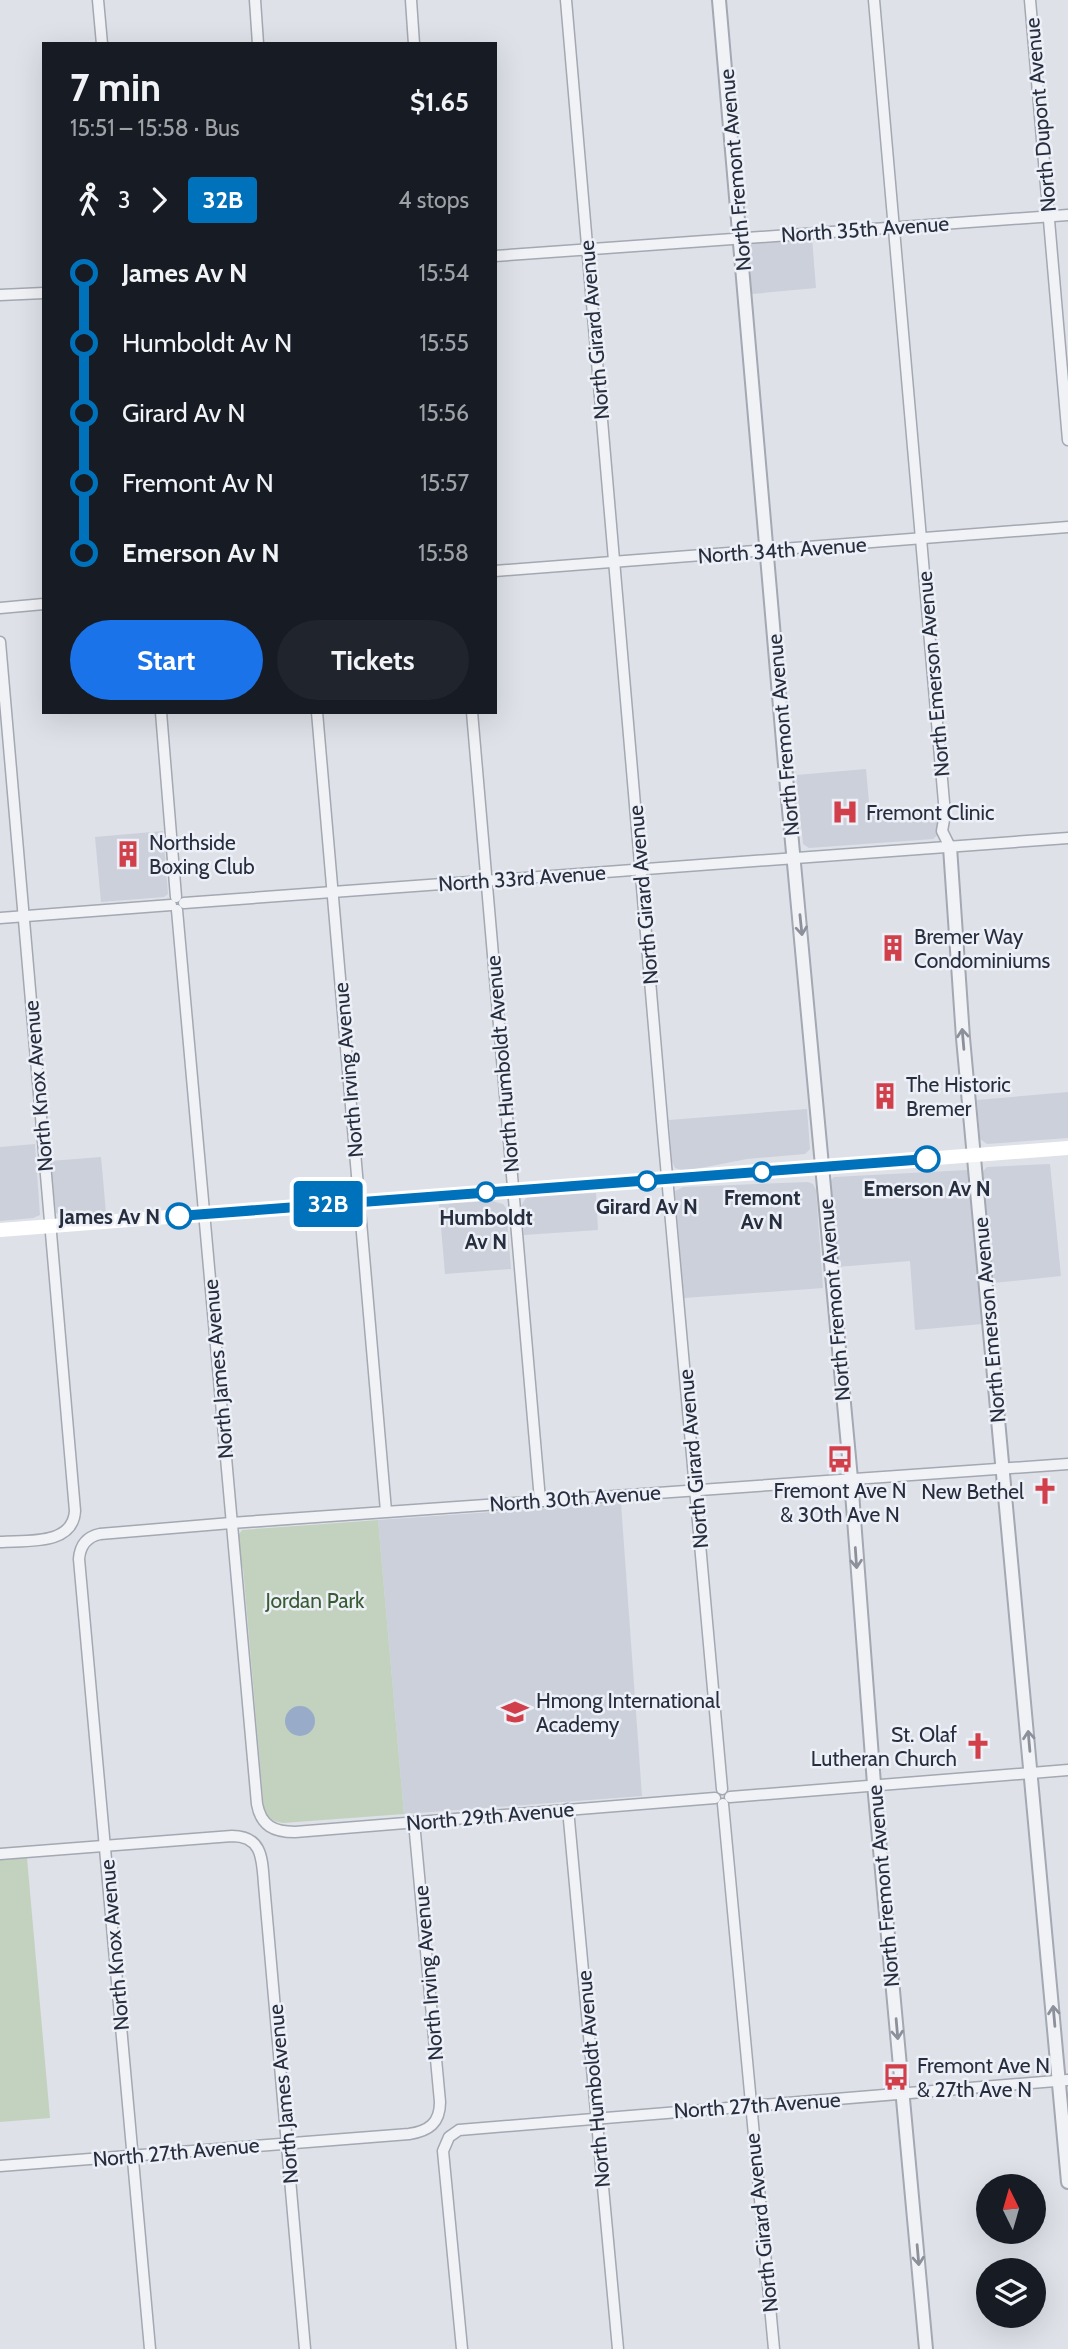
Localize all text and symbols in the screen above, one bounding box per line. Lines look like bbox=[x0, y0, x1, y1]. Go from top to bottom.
street label: North Dupont Avenue bbox=[1019, 16, 1061, 213]
text: 7 min bbox=[70, 64, 161, 111]
street label: North Fremont Avenue bbox=[714, 68, 756, 272]
text: $1.65 bbox=[410, 86, 469, 118]
text: 15:51 – 15:58 · Bus bbox=[70, 114, 240, 142]
icon: walk bbox=[70, 181, 108, 219]
icon: forward bbox=[140, 181, 178, 219]
text: 32B bbox=[202, 185, 243, 214]
text: 3 bbox=[118, 186, 130, 214]
text: 4 stops bbox=[398, 186, 469, 214]
street label: North 35th Avenue bbox=[780, 211, 950, 247]
street label: North Girard Avenue bbox=[574, 239, 614, 421]
text: James Av N bbox=[122, 257, 247, 289]
text: 15:54 bbox=[419, 259, 469, 287]
text: Humboldt Av N bbox=[122, 327, 292, 359]
text: 15:55 bbox=[419, 329, 469, 357]
text: Girard Av N bbox=[122, 397, 246, 429]
text: 15:56 bbox=[419, 399, 469, 427]
text: Fremont Av N bbox=[122, 467, 274, 499]
text: 15:57 bbox=[420, 469, 469, 497]
street label: North 34th Avenue bbox=[697, 532, 867, 568]
text: Emerson Av N bbox=[122, 537, 280, 569]
text: 15:58 bbox=[418, 539, 469, 567]
street label: North Emerson Avenue bbox=[912, 570, 954, 778]
button: Start bbox=[70, 620, 263, 700]
button: Tickets bbox=[277, 620, 469, 700]
street label: North Fremont Avenue bbox=[762, 633, 804, 837]
hospital icon: Fremont Clinic bbox=[830, 797, 860, 827]
place label: Fremont Clinic bbox=[866, 800, 995, 825]
street label: North Girard Avenue bbox=[623, 804, 663, 986]
place label: Northside Boxing Club bbox=[149, 830, 255, 879]
building icon: Northside Boxing Club bbox=[113, 839, 143, 869]
street label: North 33rd Avenue bbox=[437, 860, 607, 896]
one-way arrow bbox=[794, 913, 807, 936]
place label: Bremer Way Condominiums bbox=[914, 924, 1051, 973]
building icon: Bremer Way Condominiums bbox=[878, 933, 908, 963]
street label: North Humboldt Avenue bbox=[480, 954, 524, 1174]
street label: North Irving Avenue bbox=[328, 981, 368, 1159]
street label: North Knox Avenue bbox=[18, 999, 58, 1173]
one-way arrow bbox=[956, 1028, 969, 1050]
place label: The Historic Bremer bbox=[906, 1072, 1011, 1121]
building icon: The Historic Bremer bbox=[870, 1081, 900, 1111]
marker: Emerson Av N bbox=[914, 1146, 940, 1172]
marker: Fremont Av N bbox=[752, 1162, 772, 1182]
marker: Girard Av N bbox=[637, 1171, 657, 1191]
place label: Emerson Av N bbox=[863, 1176, 991, 1201]
line badge: 32B bbox=[288, 1181, 368, 1227]
marker: Humboldt Av N bbox=[476, 1182, 496, 1202]
place label: Fremont Av N bbox=[724, 1185, 800, 1234]
text: 32B bbox=[308, 1189, 348, 1218]
place label: Girard Av N bbox=[596, 1194, 698, 1219]
street label: North Fremont Avenue bbox=[813, 1198, 855, 1402]
marker: James Av N bbox=[166, 1203, 192, 1229]
place label: James Av N bbox=[58, 1204, 160, 1229]
place label: Humboldt Av N bbox=[439, 1205, 533, 1254]
street label: North Emerson Avenue bbox=[968, 1216, 1010, 1424]
street label: North James Avenue bbox=[198, 1278, 238, 1460]
street label: North Girard Avenue bbox=[673, 1368, 713, 1550]
bus stop icon: Fremont Ave N & 30th Ave N bbox=[825, 1444, 855, 1474]
church icon: New Bethel bbox=[1030, 1476, 1060, 1506]
place label: Fremont Ave N & 30th Ave N bbox=[773, 1478, 907, 1527]
place label: New Bethel bbox=[921, 1479, 1024, 1504]
street label: North 30th Avenue bbox=[489, 1480, 662, 1516]
one-way arrow bbox=[850, 1546, 863, 1569]
park label: Jordan Park bbox=[264, 1588, 365, 1613]
place label: Hmong International Academy bbox=[536, 1688, 720, 1737]
school or university icon: Hmong International Academy bbox=[500, 1697, 530, 1727]
place label: St. Olaf Lutheran Church bbox=[811, 1722, 957, 1771]
one-way arrow bbox=[1022, 1730, 1035, 1753]
church icon: St. Olaf Lutheran Church bbox=[963, 1731, 993, 1761]
street label: North Fremont Avenue bbox=[862, 1784, 904, 1988]
street label: North 29th Avenue bbox=[405, 1796, 575, 1836]
street label: North Knox Avenue bbox=[94, 1858, 134, 2032]
street label: North Irving Avenue bbox=[408, 1884, 448, 2062]
street label: North Humboldt Avenue bbox=[571, 1969, 615, 2189]
street label: North James Avenue bbox=[263, 2003, 303, 2185]
one-way arrow bbox=[1047, 2005, 1060, 2028]
one-way arrow bbox=[891, 2017, 904, 2039]
place label: Fremont Ave N & 27th Ave N bbox=[917, 2053, 1050, 2102]
bus stop icon: Fremont Ave N & 27th Ave N bbox=[881, 2062, 911, 2092]
street label: North 27th Avenue bbox=[673, 2087, 842, 2123]
street label: North 27th Avenue bbox=[92, 2132, 261, 2172]
street label: North Girard Avenue bbox=[739, 2132, 783, 2314]
north arrow bbox=[976, 2174, 1046, 2244]
map controls bbox=[976, 2174, 1046, 2328]
one-way arrow bbox=[912, 2243, 925, 2266]
button: layers bbox=[976, 2258, 1046, 2328]

